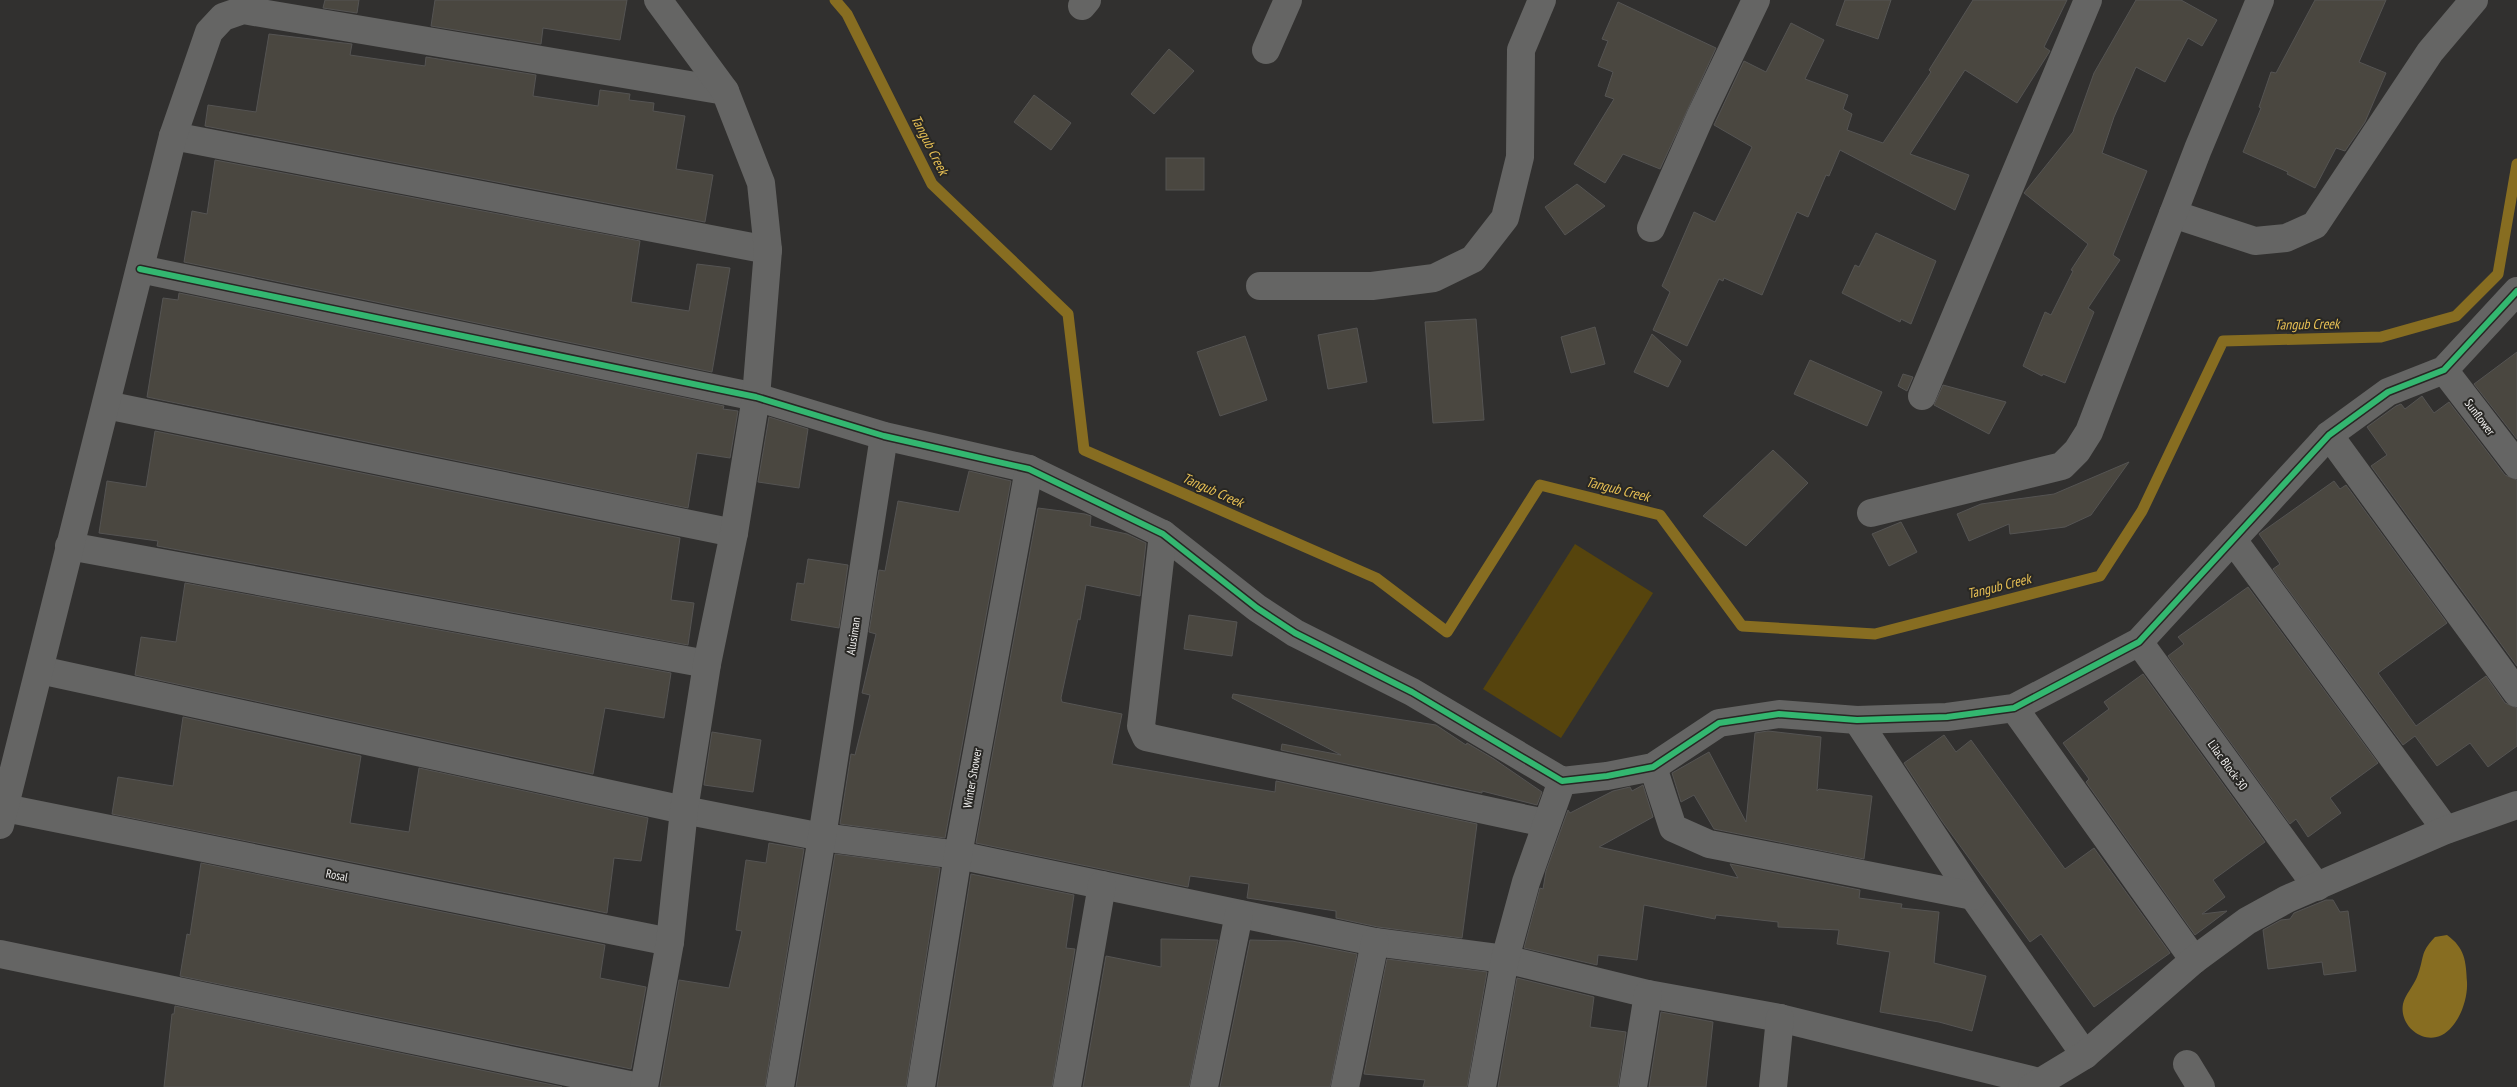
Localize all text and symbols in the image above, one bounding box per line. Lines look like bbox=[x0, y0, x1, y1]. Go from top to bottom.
water label: Tangub Creek bbox=[907, 112, 953, 179]
water label: Tangub Creek bbox=[2274, 314, 2341, 334]
street label: Sunflower bbox=[2462, 396, 2499, 439]
water label: Tangub Creek bbox=[1180, 469, 1248, 512]
water label: Tangub Creek bbox=[1584, 472, 1653, 506]
water label: Tangub Creek bbox=[1965, 569, 2034, 603]
street label: Alusiman bbox=[843, 616, 863, 656]
street label: Lilac Block-30 bbox=[2205, 737, 2251, 793]
street label: Winter Shower bbox=[959, 746, 985, 809]
street label: Rosal bbox=[325, 866, 349, 885]

